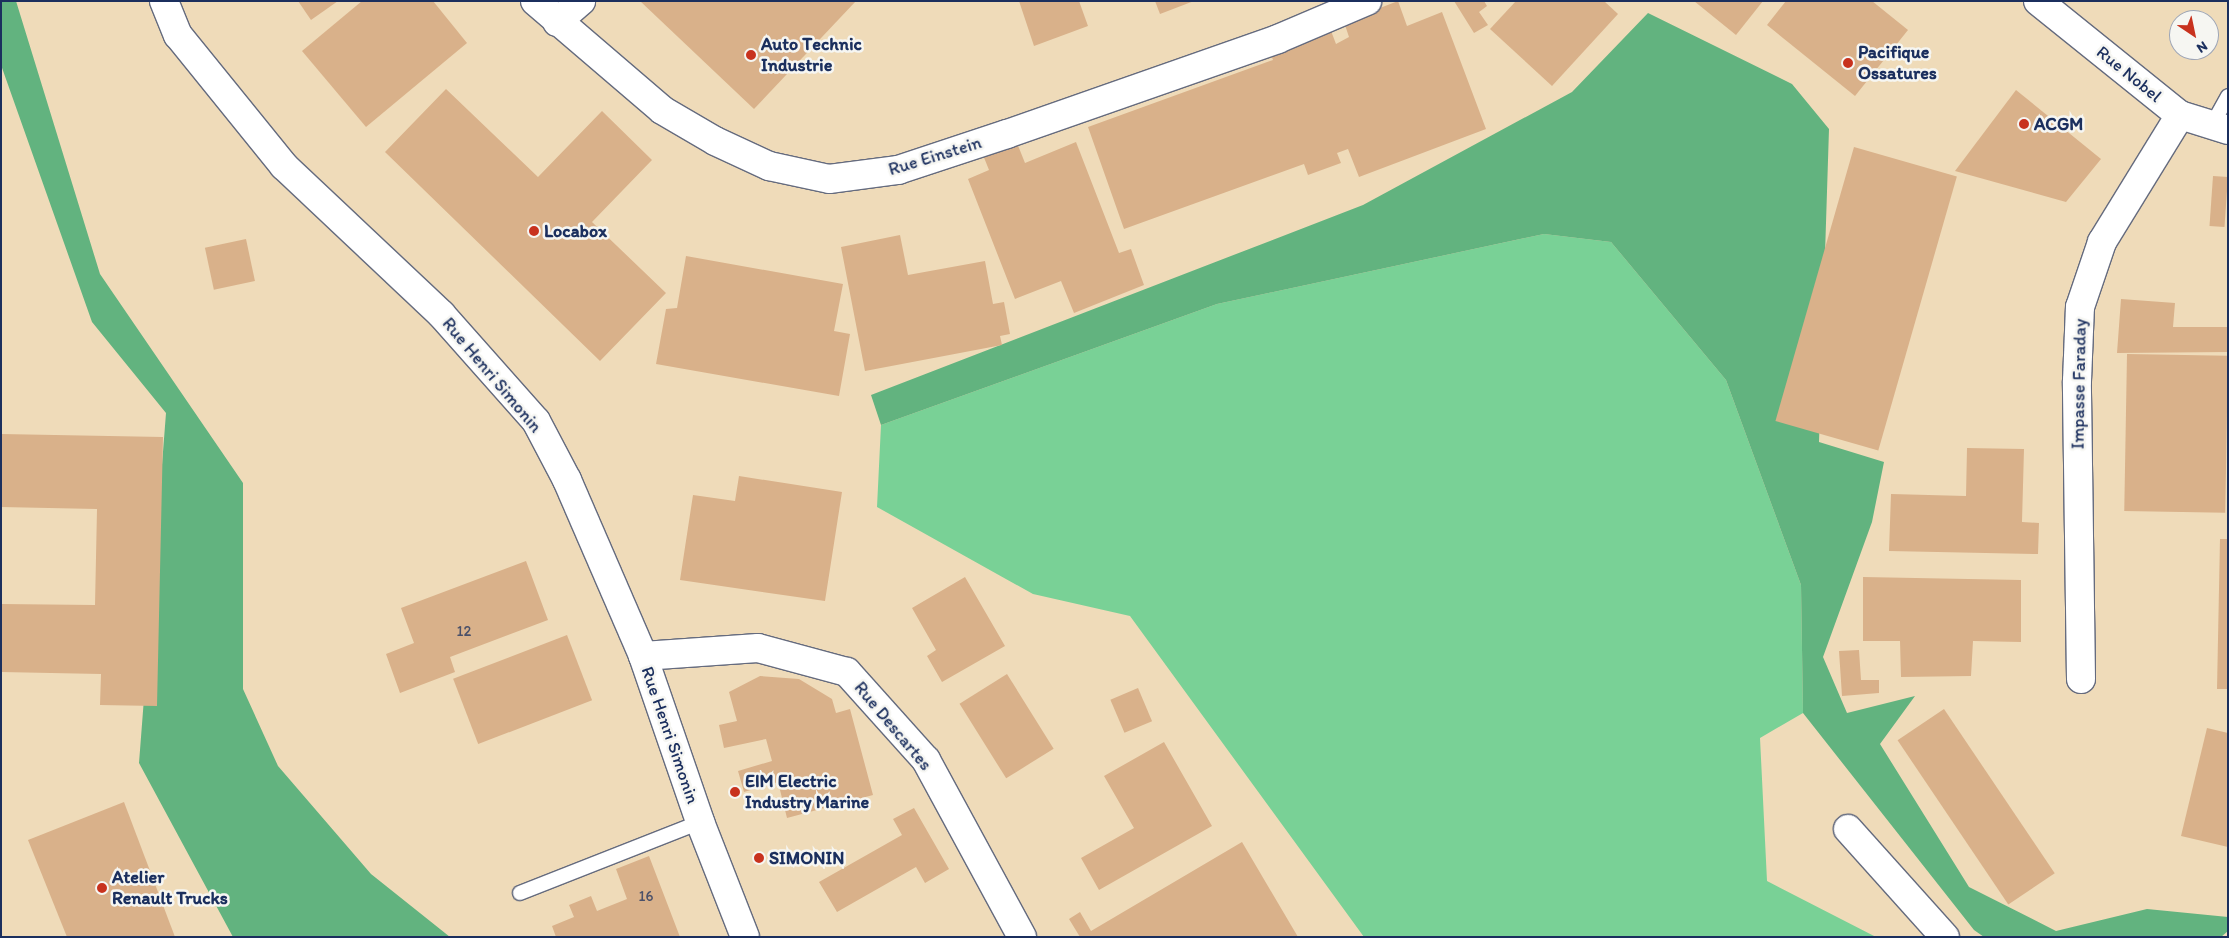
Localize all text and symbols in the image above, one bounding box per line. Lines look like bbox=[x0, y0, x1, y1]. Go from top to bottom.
north arrow bbox=[2169, 10, 2219, 60]
place label: Auto Technic Industrie bbox=[761, 34, 860, 76]
text: N bbox=[2193, 37, 2211, 57]
street label: Rue Nobel bbox=[2092, 41, 2166, 107]
place label: Pacifique Ossatures bbox=[1858, 42, 1937, 84]
marker: Auto Technic Industrie bbox=[745, 49, 757, 61]
marker: Pacifique Ossatures bbox=[1842, 57, 1854, 69]
place label: ACGM bbox=[2034, 113, 2083, 135]
marker: ACGM bbox=[2018, 118, 2030, 130]
street label: Rue Einstein bbox=[886, 132, 984, 180]
place label: Locabox bbox=[544, 220, 607, 242]
marker: Locabox bbox=[528, 225, 540, 237]
street label: Rue Henri Simonin bbox=[438, 313, 546, 437]
street label: Impasse Faraday bbox=[2067, 319, 2091, 449]
house number: 12 bbox=[457, 623, 471, 641]
street label: Rue Henri Simonin bbox=[636, 664, 704, 806]
street label: Rue Descartes bbox=[850, 677, 936, 775]
place label: EIM Electric Industry Marine bbox=[745, 771, 869, 814]
marker: EIM Electric Industry Marine bbox=[729, 786, 741, 798]
place label: SIMONIN bbox=[769, 847, 844, 869]
marker: SIMONIN bbox=[753, 852, 765, 864]
place label: Atelier Renault Trucks bbox=[112, 867, 228, 910]
marker: Atelier Renault Trucks bbox=[96, 882, 108, 894]
house number: 16 bbox=[639, 888, 653, 906]

